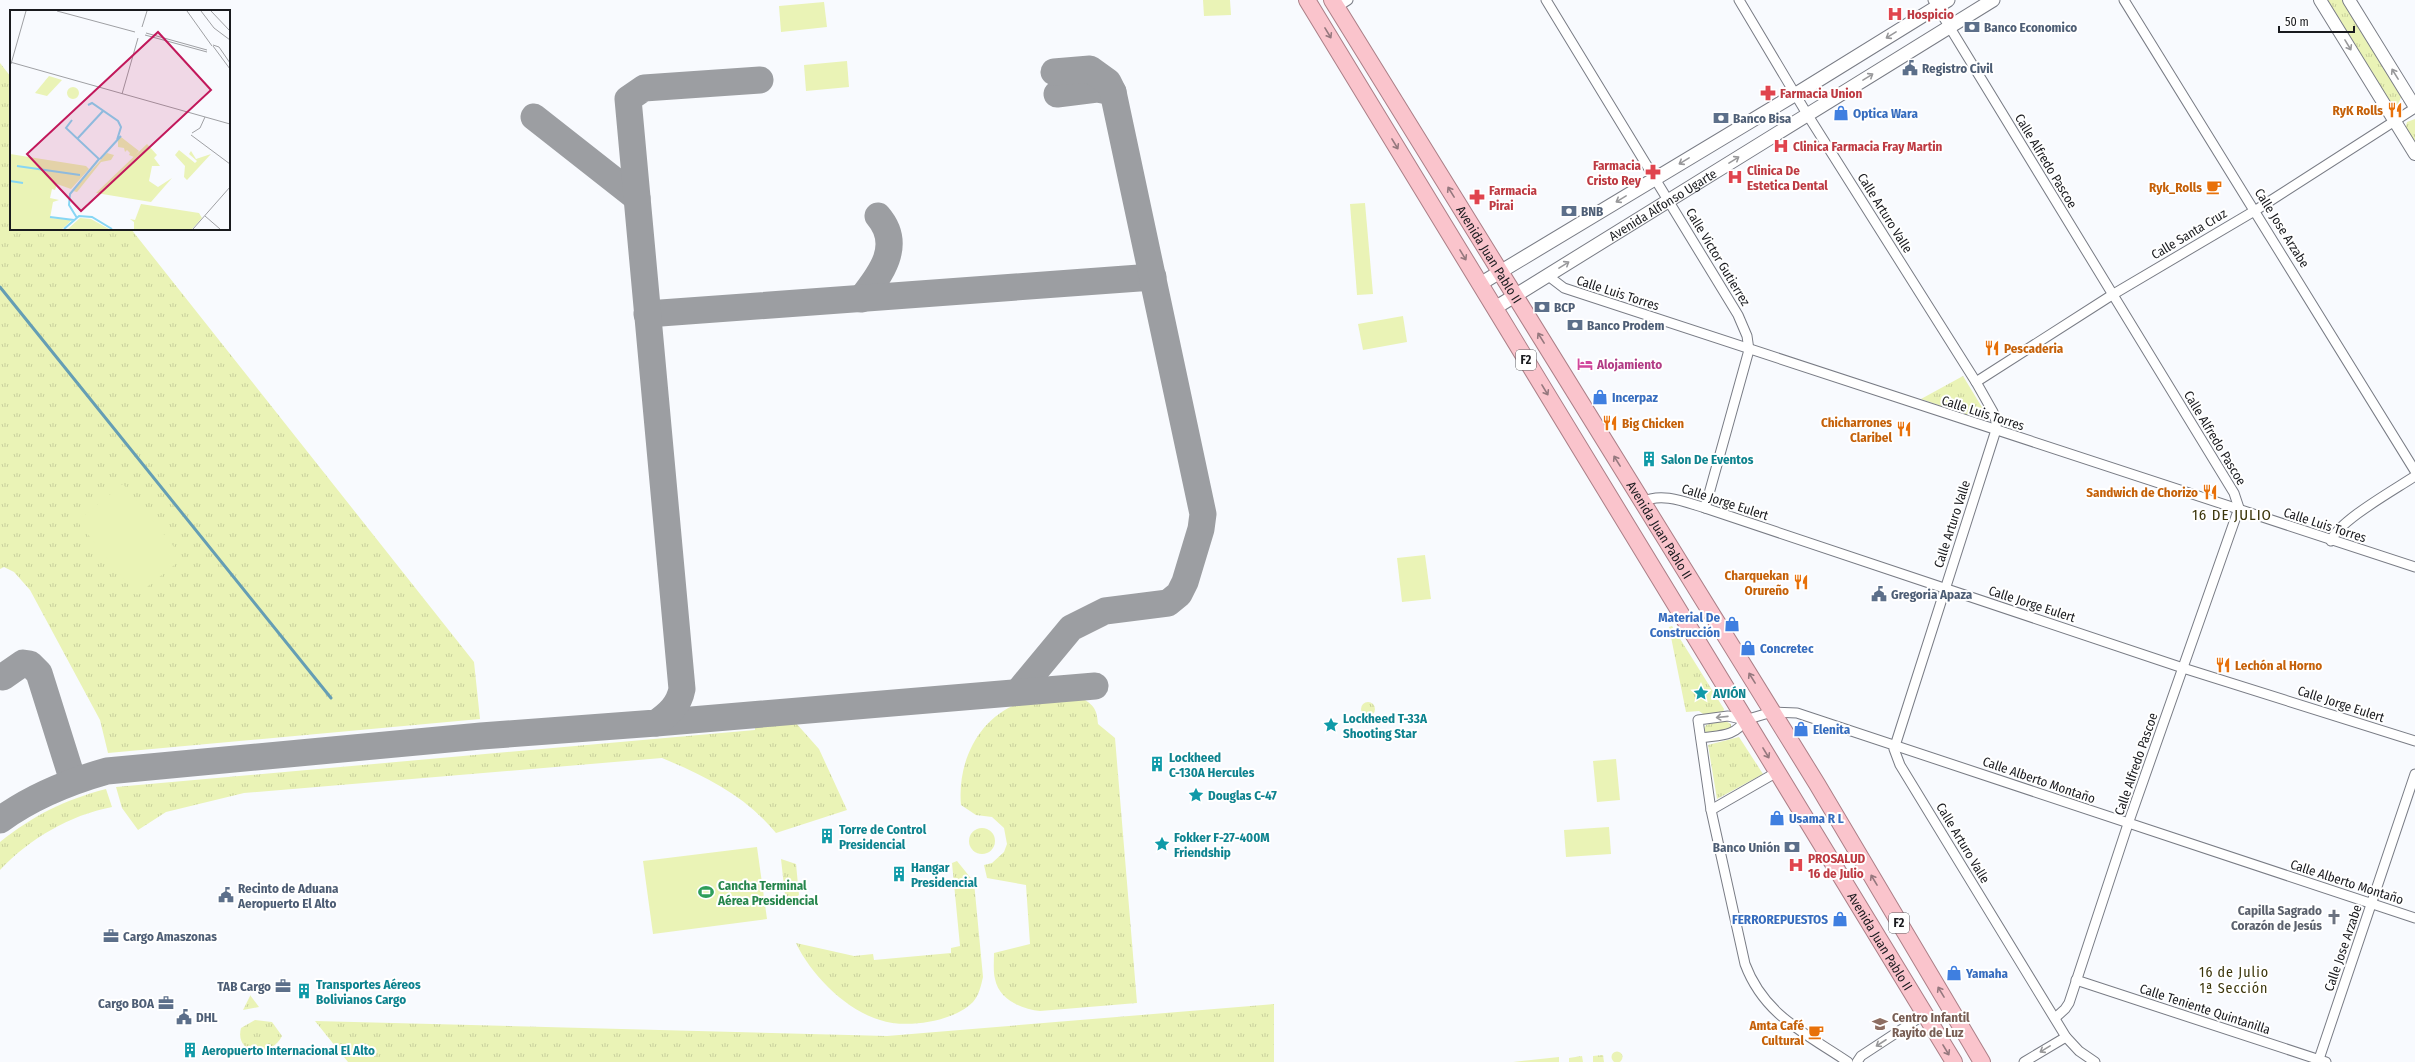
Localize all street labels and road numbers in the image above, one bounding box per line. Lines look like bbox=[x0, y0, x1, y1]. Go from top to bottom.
street label: Calle Alfredo Pascoe bbox=[2012, 111, 2080, 211]
street label: Avenida Alfonso Ugarte bbox=[1606, 165, 1719, 243]
street label: Calle Arturo Valle bbox=[1855, 170, 1915, 256]
street label: Calle Jose Arzabe bbox=[2252, 186, 2312, 270]
street label: Avenida Juan Pablo II bbox=[1454, 203, 1525, 306]
street label: Calle Victor Gutierrez bbox=[1683, 205, 1753, 309]
street label: Calle Santa Cruz bbox=[2149, 206, 2229, 262]
street label: Calle Luis Torres bbox=[1575, 273, 1662, 314]
road number: F2 bbox=[1516, 350, 1536, 370]
street label: Calle Alfredo Pascoe bbox=[2181, 388, 2249, 488]
street label: Calle Luis Torres bbox=[1940, 393, 2027, 434]
street label: Avenida Juan Pablo II bbox=[1624, 478, 1696, 581]
street label: Calle Arturo Valle bbox=[1931, 478, 1973, 570]
street label: Calle Jorge Eulert bbox=[1680, 481, 1771, 523]
street label: Calle Luis Torres bbox=[2282, 505, 2369, 546]
street label: Calle Jorge Eulert bbox=[1987, 583, 2078, 625]
street label: Calle Jorge Eulert bbox=[2296, 683, 2387, 725]
street label: Calle Alfredo Pascoe bbox=[2111, 711, 2161, 817]
street label: Calle Alberto Montaño bbox=[1981, 754, 2097, 806]
street label: Calle Arturo Valle bbox=[1933, 800, 1993, 886]
street label: Calle Alberto Montaño bbox=[2288, 857, 2406, 907]
street label: Avenida Juan Pablo II bbox=[1845, 889, 1916, 993]
street label: Calle Jose Arzabe bbox=[2321, 903, 2365, 993]
road number: F2 bbox=[1889, 913, 1909, 933]
street label: Calle Teniente Quintanilla bbox=[2138, 981, 2272, 1037]

